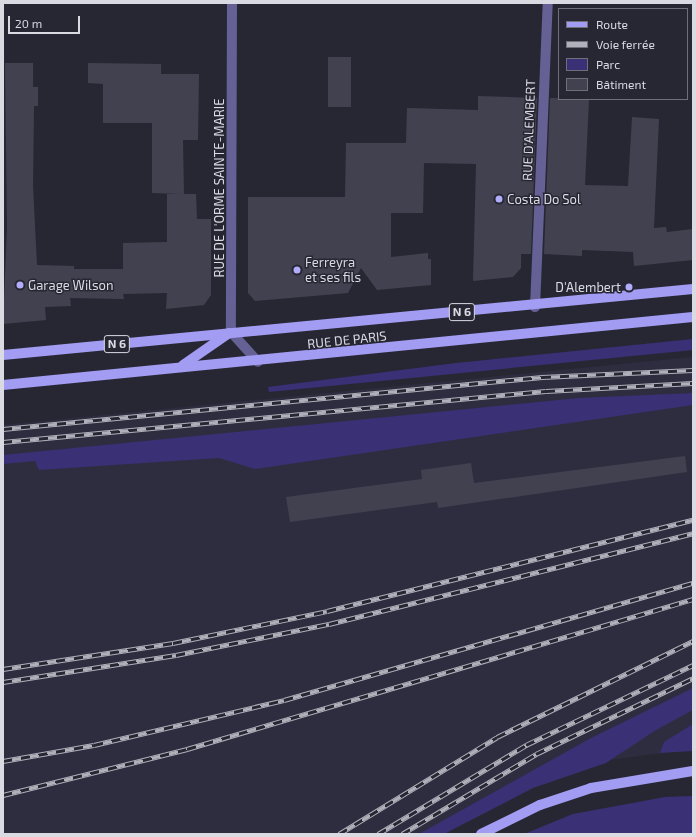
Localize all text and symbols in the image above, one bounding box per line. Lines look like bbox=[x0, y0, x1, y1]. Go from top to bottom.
scale bar bbox=[10, 8, 82, 34]
legend bbox=[558, 8, 688, 100]
text: 20 m bbox=[15, 16, 42, 30]
text: Route bbox=[596, 17, 628, 31]
text: Voie ferrée bbox=[596, 37, 655, 51]
text: Parc bbox=[596, 57, 620, 71]
text: Bâtiment bbox=[596, 77, 646, 91]
street label: RUE D'ALEMBERT bbox=[519, 79, 539, 181]
street label: RUE DE L'ORME SAINTE-MARIE bbox=[211, 98, 227, 278]
place label: Costa Do Sol bbox=[507, 191, 581, 207]
marker: Costa Do Sol bbox=[494, 194, 504, 204]
place label: Ferreyra et ses fils bbox=[305, 255, 361, 286]
marker: Ferreyra et ses fils bbox=[292, 265, 302, 275]
place label: Garage Wilson bbox=[28, 277, 114, 293]
place label: D'Alembert bbox=[555, 279, 621, 295]
marker: Garage Wilson bbox=[15, 280, 25, 290]
marker: D'Alembert bbox=[624, 282, 634, 292]
road number: N 6 bbox=[448, 302, 476, 322]
street label: RUE DE PARIS bbox=[307, 328, 387, 352]
road number: N 6 bbox=[103, 334, 131, 354]

